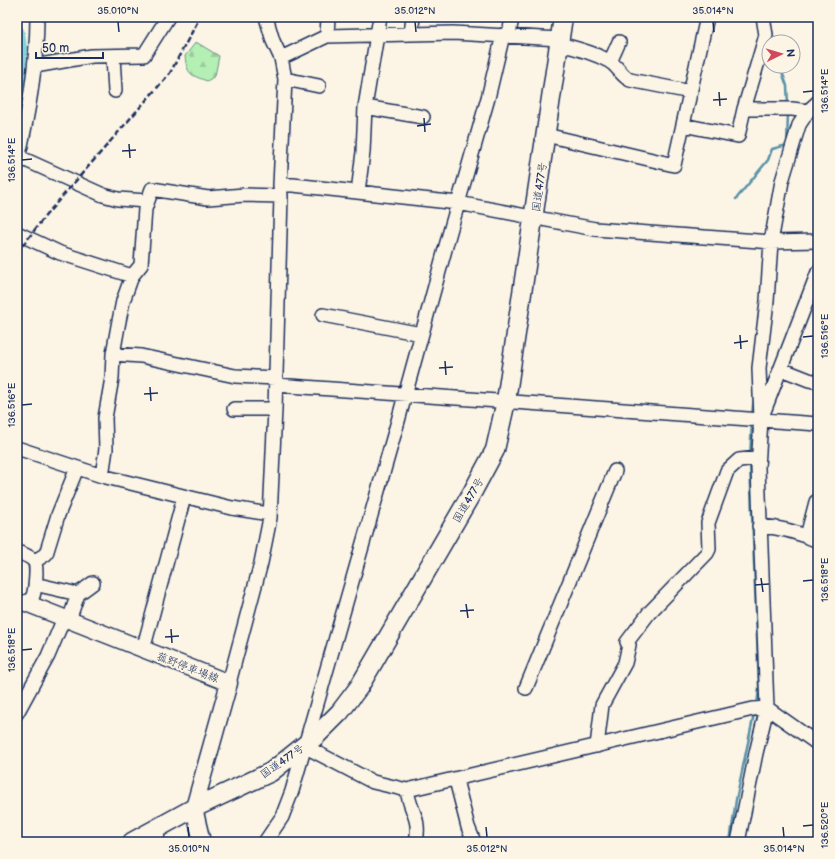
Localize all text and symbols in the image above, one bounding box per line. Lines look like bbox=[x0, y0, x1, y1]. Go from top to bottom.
text: 35.010°N bbox=[97, 5, 139, 17]
text: 35.012°N bbox=[394, 5, 436, 17]
text: 35.014°N bbox=[692, 5, 734, 17]
scale bar bbox=[36, 34, 103, 60]
north arrow bbox=[761, 34, 801, 74]
text: 50 m bbox=[42, 41, 69, 56]
text: N bbox=[784, 48, 797, 58]
text: 136.514°E bbox=[819, 68, 831, 113]
text: 136.514°E bbox=[6, 137, 18, 182]
street label: 国道477号 bbox=[530, 161, 549, 213]
text: 136.516°E bbox=[819, 313, 831, 358]
text: 136.516°E bbox=[6, 382, 18, 427]
street label: 国道477号 bbox=[450, 475, 487, 525]
text: 136.518°E bbox=[819, 557, 831, 602]
text: 136.518°E bbox=[6, 627, 18, 672]
street label: 菰野停車場線 bbox=[155, 650, 221, 685]
street label: 国道477号 bbox=[258, 742, 307, 781]
text: 136.520°E bbox=[819, 801, 831, 848]
text: 35.010°N bbox=[168, 843, 210, 855]
text: 35.012°N bbox=[466, 843, 508, 855]
text: 35.014°N bbox=[763, 843, 805, 855]

